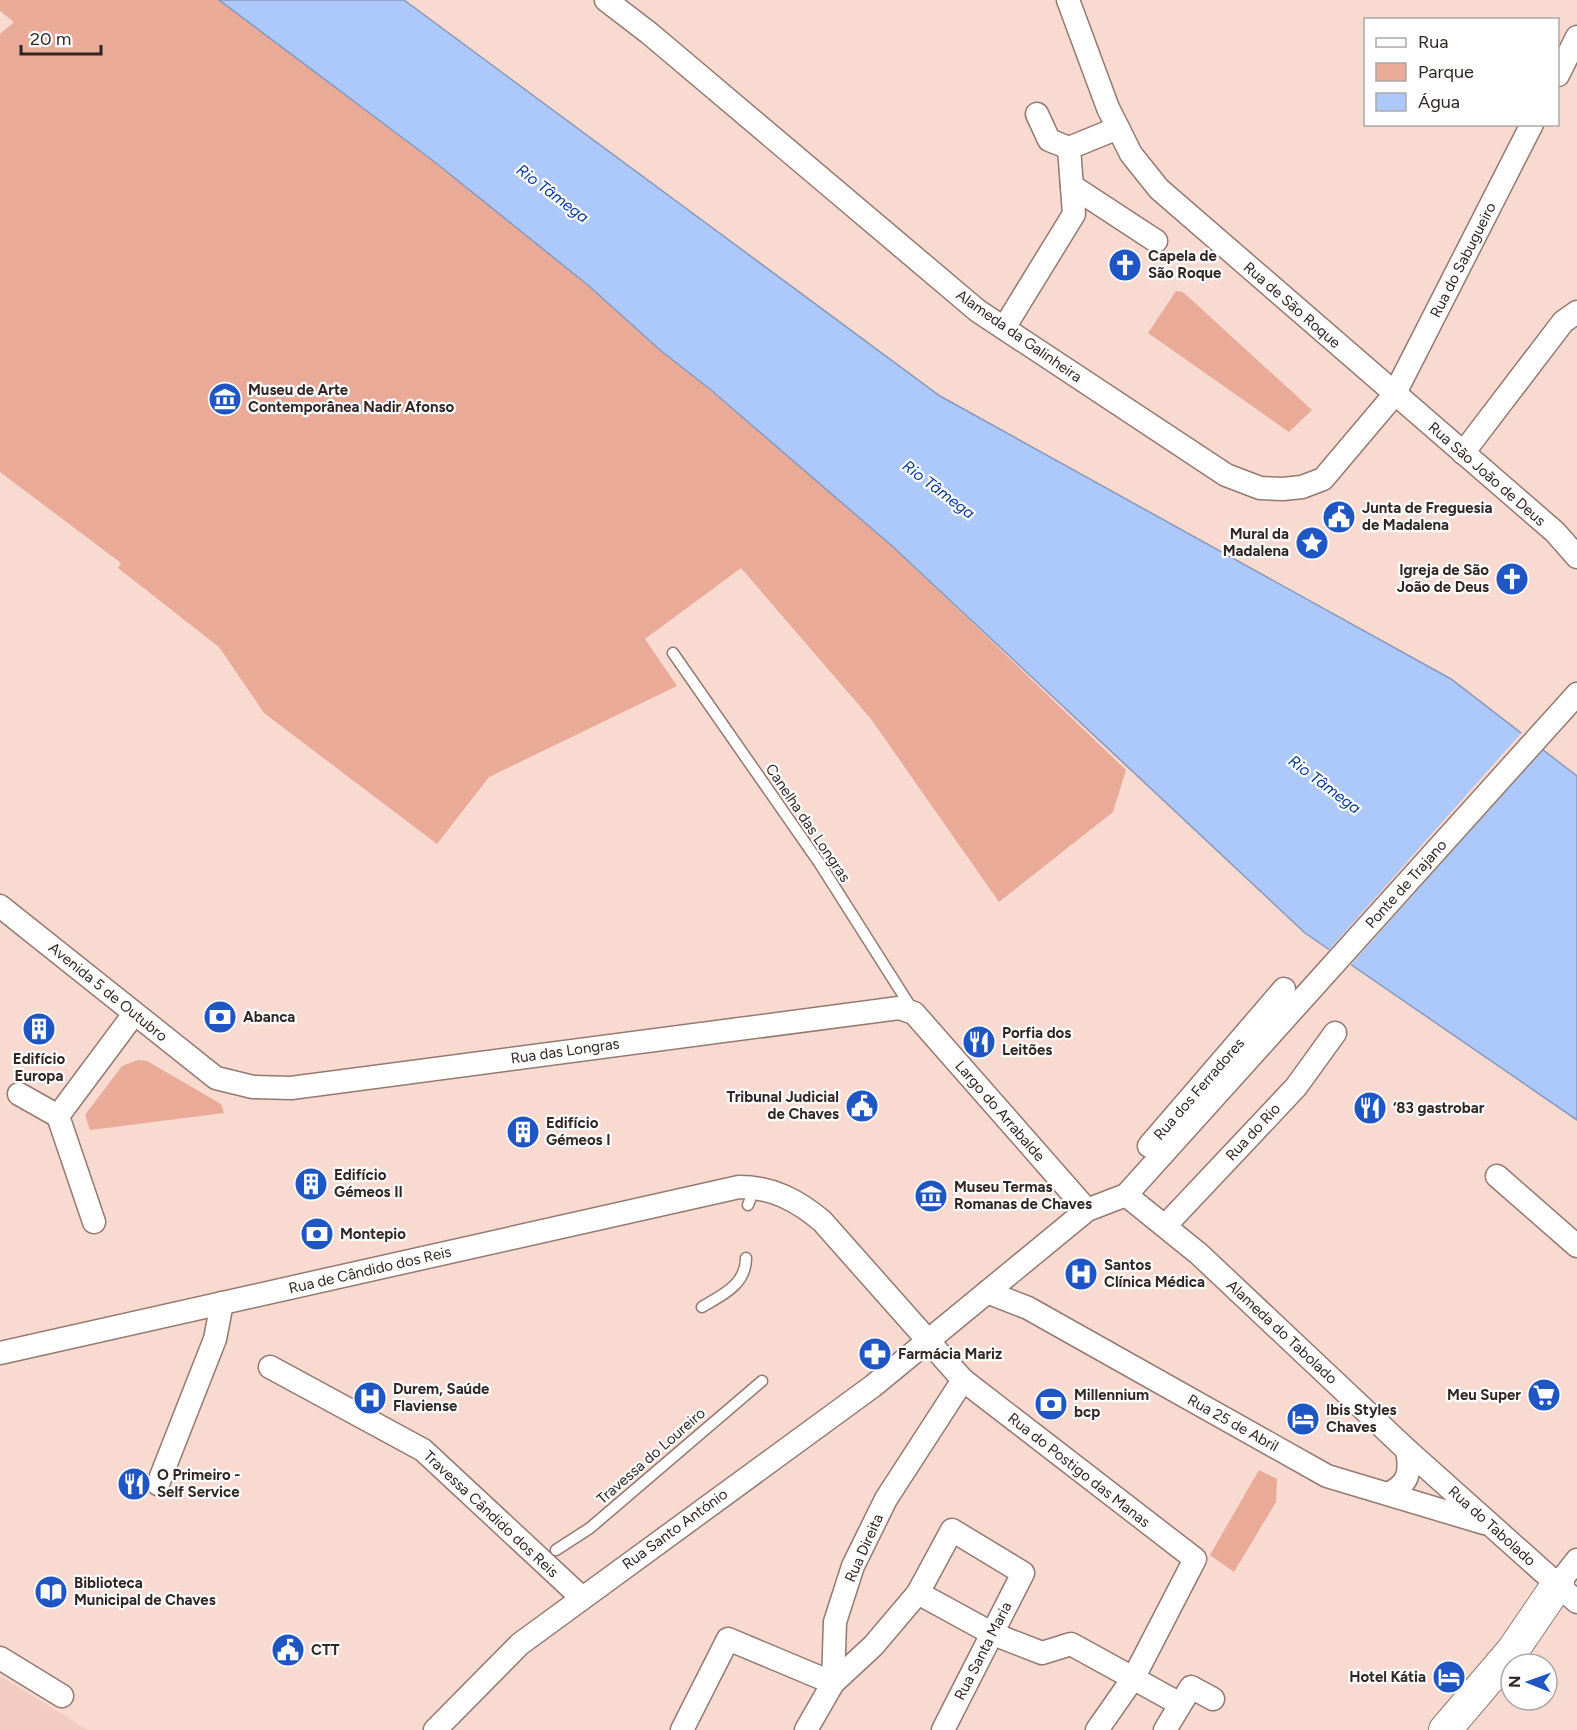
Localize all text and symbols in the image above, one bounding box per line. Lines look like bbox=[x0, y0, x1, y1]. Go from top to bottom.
scale bar bbox=[21, 18, 100, 56]
legend bbox=[1364, 18, 1559, 126]
text: 20 m bbox=[30, 28, 71, 50]
text: Rua bbox=[1418, 31, 1449, 53]
text: Parque bbox=[1418, 61, 1474, 83]
text: Água bbox=[1418, 91, 1460, 113]
water label: Rio Tâmega bbox=[513, 160, 593, 227]
street label: Rua do Sabugueiro bbox=[1426, 199, 1500, 321]
church icon: Capela de São Roque bbox=[1107, 247, 1143, 283]
place label: Capela de São Roque bbox=[1148, 247, 1222, 282]
street label: Rua de São Roque bbox=[1240, 258, 1344, 352]
street label: Alameda da Galinheira bbox=[953, 286, 1085, 386]
museum icon: Museu de Arte Contemporânea Nadir Afonso bbox=[207, 381, 243, 417]
place label: Museu de Arte Contemporânea Nadir Afonso bbox=[248, 381, 454, 416]
street label: Rua São João de Deus bbox=[1425, 418, 1549, 530]
water label: Rio Tâmega bbox=[899, 456, 979, 523]
public building icon: Junta de Freguesia de Madalena bbox=[1321, 499, 1357, 535]
place label: Junta de Freguesia de Madalena bbox=[1362, 499, 1493, 534]
place label: Mural da Madalena bbox=[1223, 525, 1289, 560]
place icon: Mural da Madalena bbox=[1294, 525, 1330, 561]
place label: Igreja de São João de Deus bbox=[1397, 561, 1489, 596]
church icon: Igreja de São João de Deus bbox=[1494, 561, 1530, 597]
water label: Rio Tâmega bbox=[1285, 751, 1365, 818]
street label: Canelha das Longras bbox=[762, 761, 854, 885]
street label: Ponte de Trajano bbox=[1362, 836, 1451, 932]
street label: Avenida 5 de Outubro bbox=[45, 939, 171, 1046]
bank icon: Abanca bbox=[202, 999, 238, 1035]
place label: Abanca bbox=[243, 1008, 295, 1026]
building icon: Edifício Europa bbox=[21, 1011, 57, 1047]
restaurant icon: Porfia dos Leitões bbox=[961, 1024, 997, 1060]
place label: Porfia dos Leitões bbox=[1002, 1024, 1071, 1059]
street label: Rua das Longras bbox=[509, 1034, 621, 1068]
street label: Rua dos Ferradores bbox=[1150, 1034, 1248, 1144]
place label: Edifício Europa bbox=[13, 1050, 65, 1085]
street label: Largo do Arrabalde bbox=[951, 1057, 1049, 1165]
place label: Tribunal Judicial de Chaves bbox=[726, 1088, 839, 1123]
public building icon: Tribunal Judicial de Chaves bbox=[844, 1088, 880, 1124]
restaurant icon: ‘83 gastrobar bbox=[1352, 1090, 1388, 1126]
street label: Rua do Rio bbox=[1222, 1099, 1284, 1164]
place label: ‘83 gastrobar bbox=[1393, 1099, 1485, 1117]
building icon: Edifício Gémeos I bbox=[505, 1114, 541, 1150]
place label: Edifício Gémeos I bbox=[546, 1114, 611, 1149]
building icon: Edifício Gémeos II bbox=[293, 1166, 329, 1202]
place label: Edifício Gémeos II bbox=[334, 1166, 403, 1201]
museum icon: Museu Termas Romanas de Chaves bbox=[913, 1178, 949, 1214]
place label: Museu Termas Romanas de Chaves bbox=[954, 1178, 1092, 1213]
bank icon: Montepio bbox=[299, 1216, 335, 1252]
place label: Montepio bbox=[340, 1225, 406, 1243]
street label: Rua de Cândido dos Reis bbox=[287, 1243, 453, 1297]
hospital icon: Santos Clínica Médica bbox=[1063, 1256, 1099, 1292]
place label: Santos Clínica Médica bbox=[1104, 1256, 1205, 1291]
street label: Alameda do Tabolado bbox=[1223, 1276, 1341, 1388]
pharmacy icon: Farmácia Mariz bbox=[857, 1336, 893, 1372]
place label: Farmácia Mariz bbox=[898, 1345, 1002, 1363]
supermarket icon: Meu Super bbox=[1526, 1377, 1562, 1413]
hospital icon: Durem, Saúde Flaviense bbox=[352, 1380, 388, 1416]
place label: Durem, Saúde Flaviense bbox=[393, 1380, 490, 1415]
bank icon: Millennium bcp bbox=[1033, 1386, 1069, 1422]
place label: Millennium bcp bbox=[1074, 1386, 1149, 1421]
place label: Meu Super bbox=[1447, 1386, 1521, 1404]
street label: Rua 25 de Abril bbox=[1184, 1391, 1282, 1455]
hotel icon: Ibis Styles Chaves bbox=[1285, 1401, 1321, 1437]
place label: Ibis Styles Chaves bbox=[1326, 1401, 1397, 1436]
street label: Travessa do Loureiro bbox=[593, 1404, 709, 1508]
street label: Rua do Postigo das Manas bbox=[1004, 1409, 1154, 1531]
street label: Travessa Cândido dos Reis bbox=[420, 1447, 562, 1581]
restaurant icon: O Primeiro - Self Service bbox=[116, 1466, 152, 1502]
place label: O Primeiro - Self Service bbox=[157, 1466, 240, 1501]
street label: Rua do Tabolado bbox=[1445, 1482, 1540, 1570]
street label: Rua Santo António bbox=[619, 1485, 731, 1573]
street label: Rua Direita bbox=[841, 1511, 887, 1585]
library icon: Biblioteca Municipal de Chaves bbox=[33, 1574, 69, 1610]
place label: Biblioteca Municipal de Chaves bbox=[74, 1574, 216, 1609]
street label: Rua Santa Maria bbox=[950, 1599, 1016, 1703]
public building icon: CTT bbox=[270, 1632, 306, 1668]
place label: CTT bbox=[311, 1641, 340, 1659]
north arrow bbox=[1499, 1652, 1559, 1712]
hotel icon: Hotel Kátia bbox=[1431, 1659, 1467, 1695]
place label: Hotel Kátia bbox=[1349, 1668, 1426, 1686]
text: N bbox=[1505, 1675, 1524, 1688]

